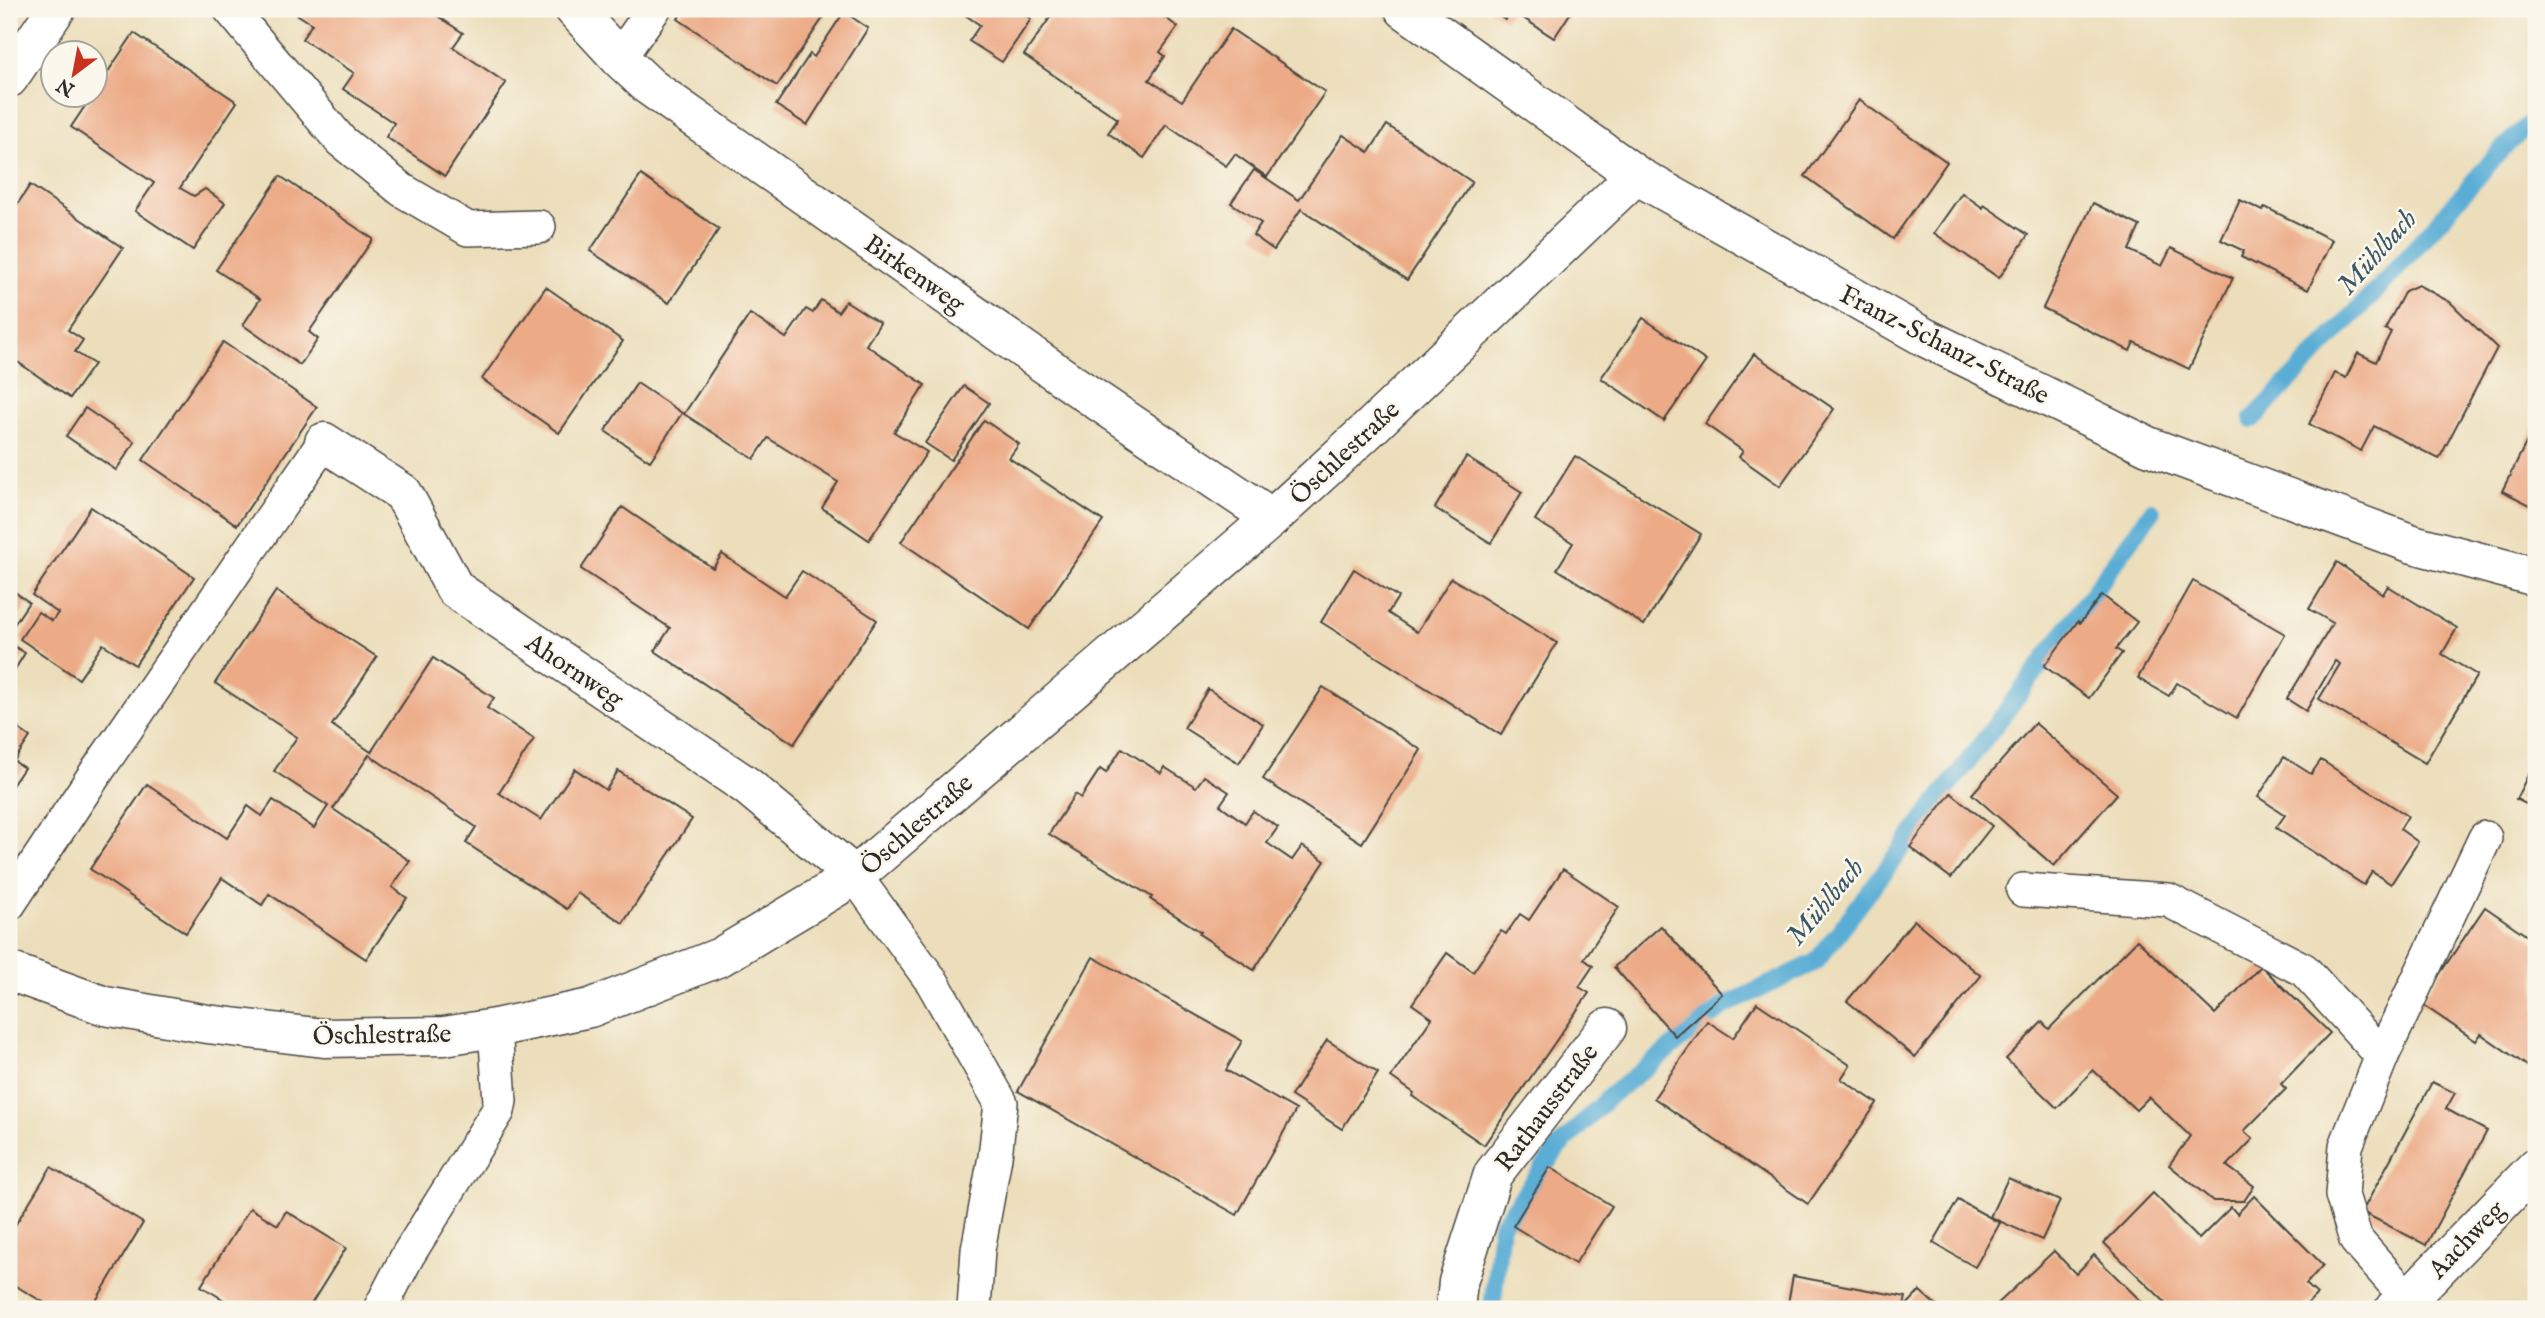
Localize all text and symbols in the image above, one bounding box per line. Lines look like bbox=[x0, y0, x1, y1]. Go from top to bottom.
north arrow bbox=[38, 38, 108, 108]
text: N bbox=[52, 72, 80, 102]
water label: Mühlbach bbox=[2330, 203, 2425, 303]
street label: Birkenweg bbox=[857, 227, 972, 321]
street label: Franz-Schanz-Straße bbox=[1834, 278, 2055, 412]
street label: Öschlestraße bbox=[1283, 394, 1407, 512]
street label: Ahornweg bbox=[518, 626, 630, 717]
street label: Öschlestraße bbox=[854, 767, 980, 883]
water label: Mühlbach bbox=[1779, 852, 1872, 953]
street label: Öschlestraße bbox=[312, 1018, 452, 1053]
street label: Rathausstraße bbox=[1488, 1037, 1606, 1178]
street label: Aachweg bbox=[2421, 1193, 2513, 1287]

